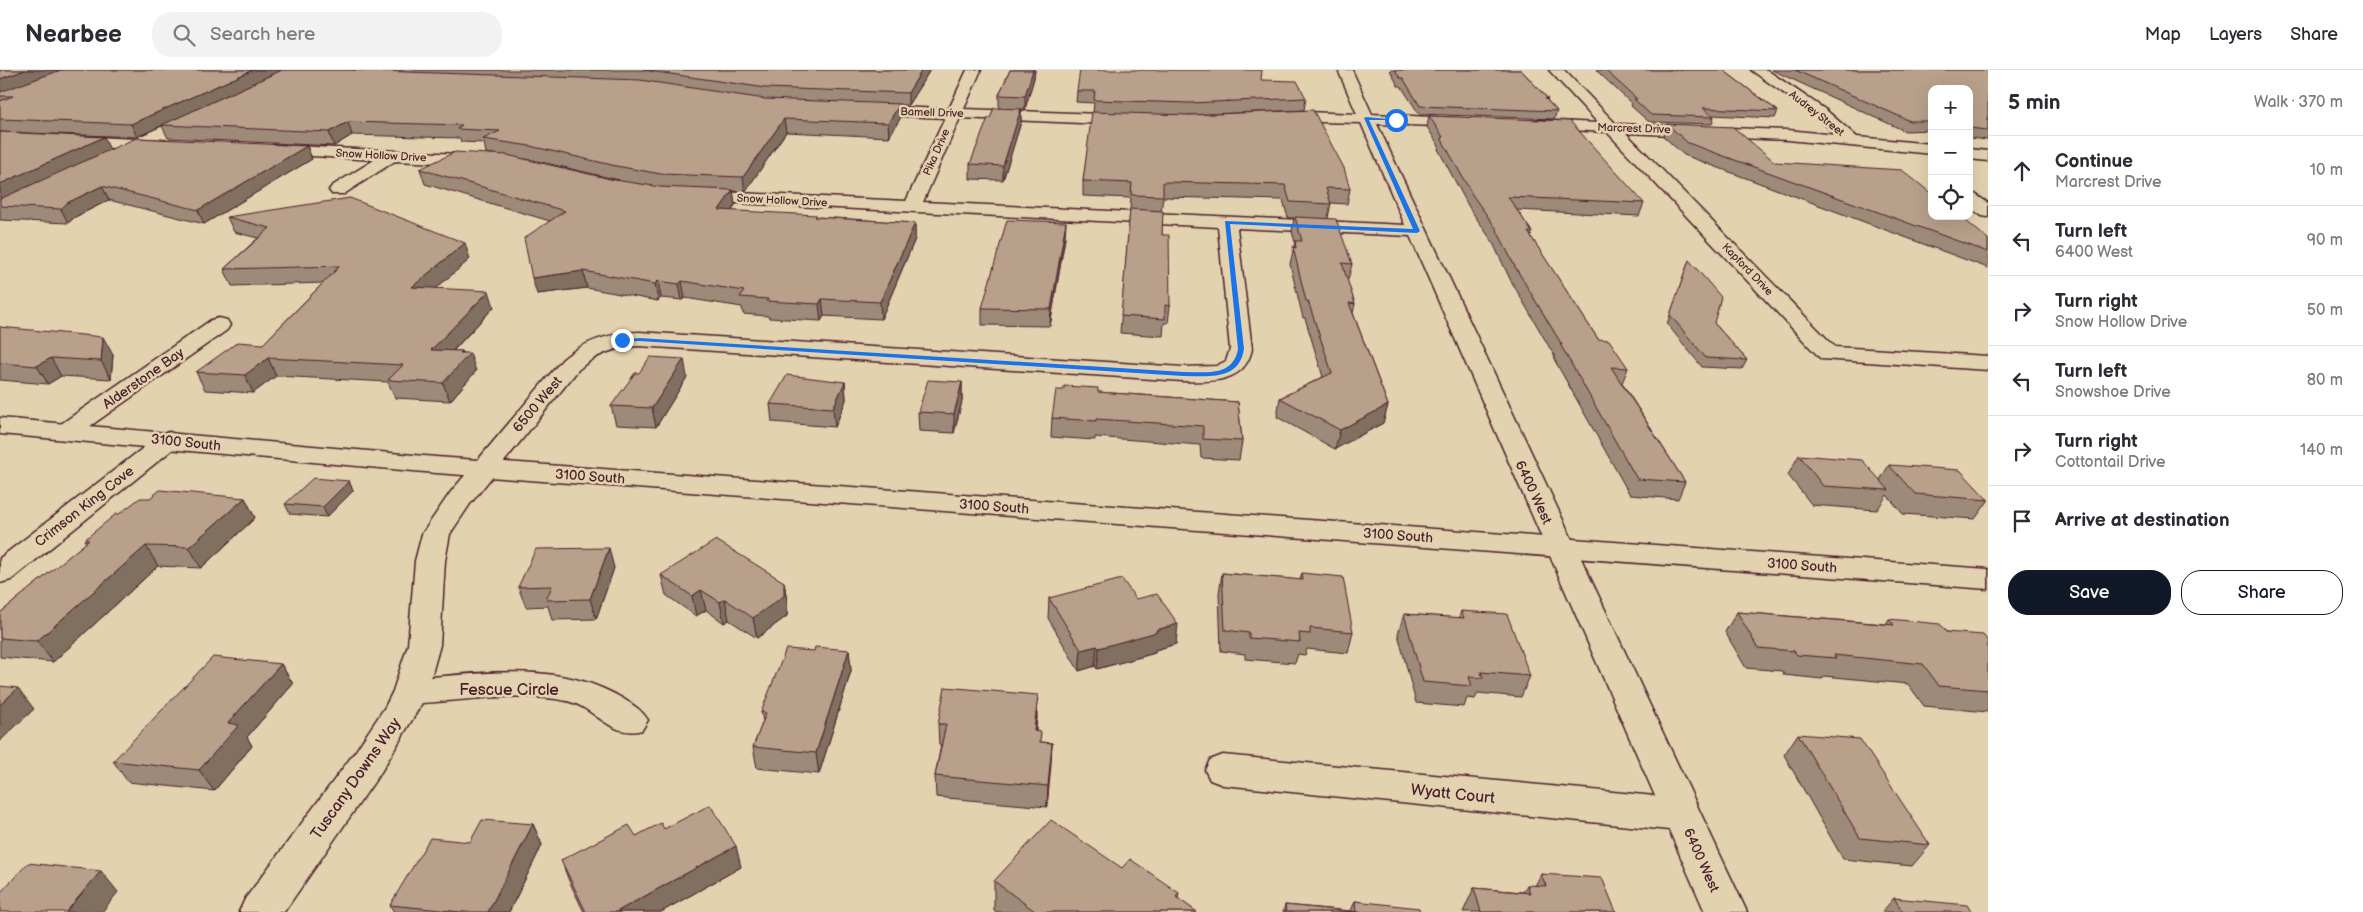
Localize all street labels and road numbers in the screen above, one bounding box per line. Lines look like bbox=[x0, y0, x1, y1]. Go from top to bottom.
street label: Audrey Street bbox=[1787, 88, 1847, 139]
street label: Bamell Drive bbox=[900, 105, 964, 120]
street label: Marcrest Drive bbox=[1597, 121, 1671, 136]
street label: Pika Drive bbox=[920, 126, 953, 178]
street label: Snow Hollow Drive bbox=[335, 147, 427, 164]
street label: Snow Hollow Drive bbox=[736, 192, 828, 209]
street label: Kapford Drive bbox=[1719, 240, 1776, 299]
street label: Alderstone Bay bbox=[99, 344, 188, 413]
street label: 6500 West bbox=[509, 372, 566, 436]
street label: 3100 South bbox=[150, 430, 222, 455]
street label: 6400 West bbox=[1511, 458, 1556, 527]
street label: Crimson King Cove bbox=[31, 462, 137, 550]
street label: 3100 South bbox=[554, 466, 626, 487]
street label: 3100 South bbox=[958, 496, 1030, 517]
street label: 3100 South bbox=[1362, 525, 1434, 546]
street label: 3100 South bbox=[1766, 555, 1838, 576]
street label: Fescue Circle bbox=[459, 681, 559, 700]
street label: Tuscany Downs Way bbox=[307, 714, 406, 843]
street label: Wyatt Court bbox=[1410, 781, 1496, 808]
street label: 6400 West bbox=[1680, 826, 1723, 895]

